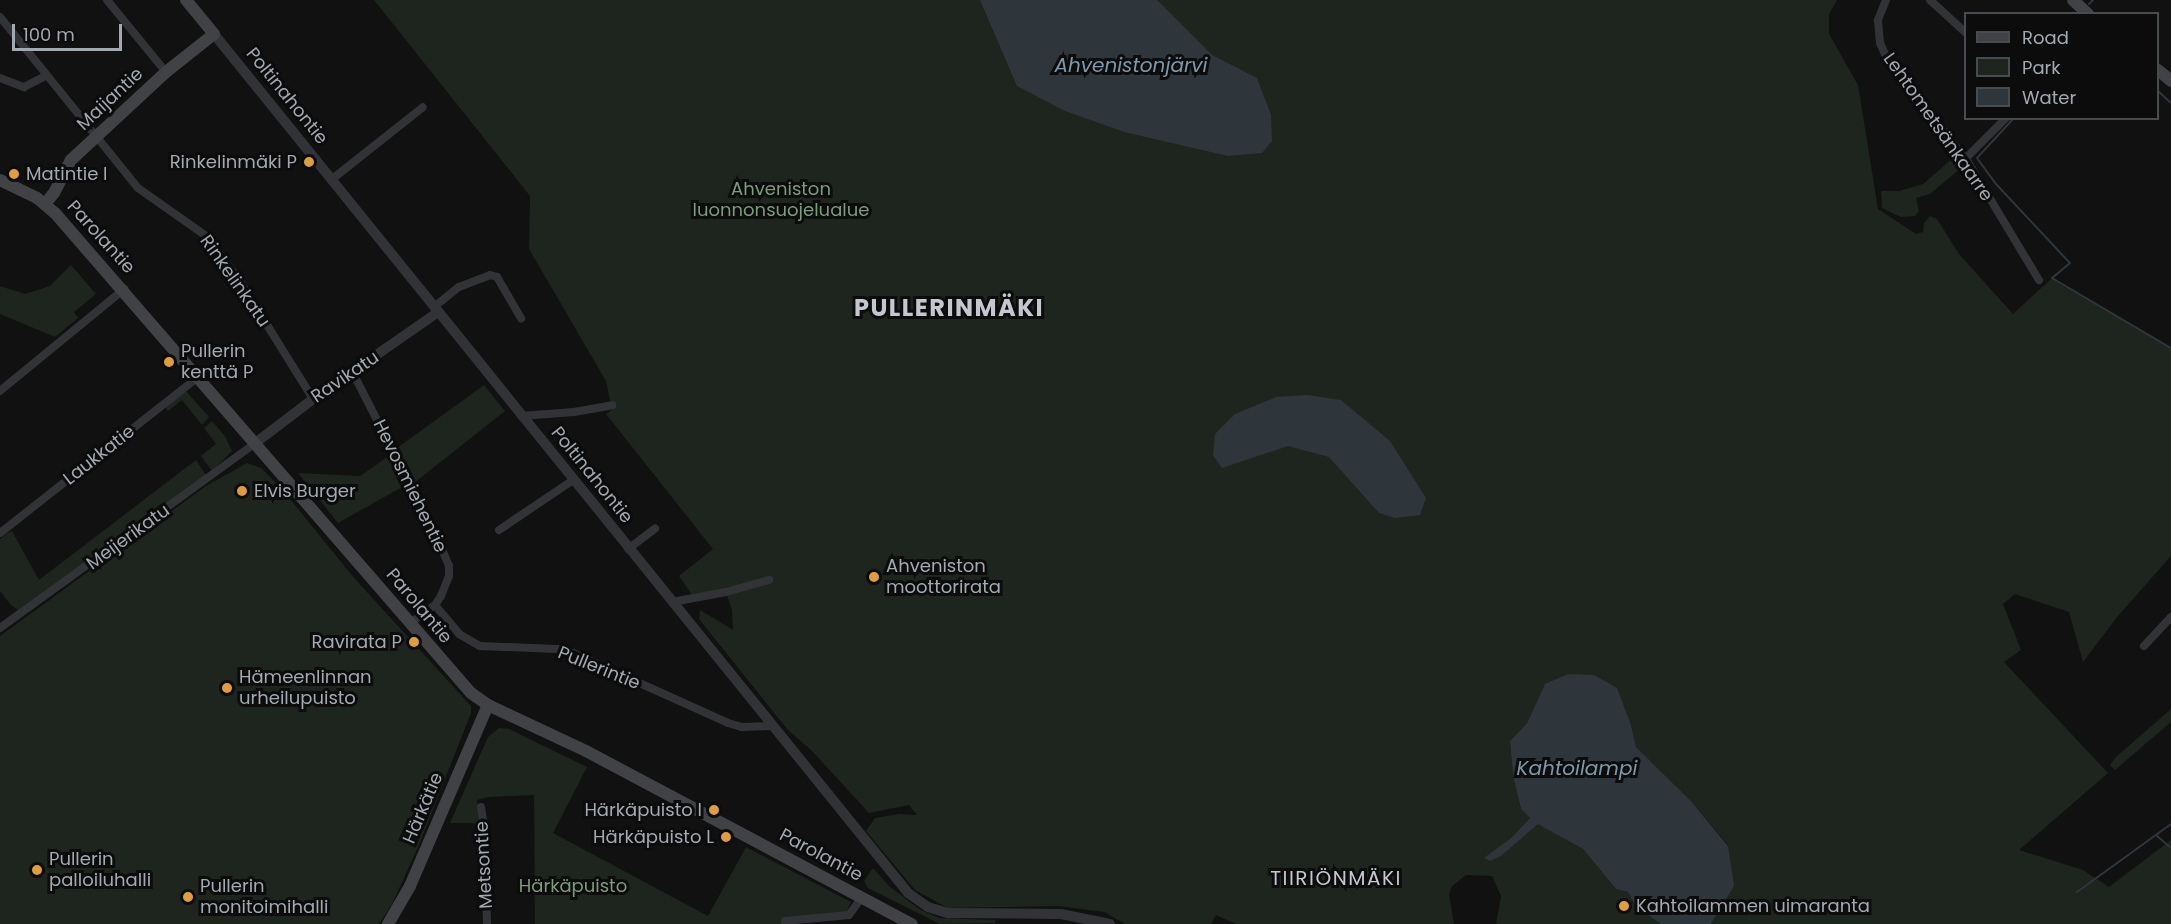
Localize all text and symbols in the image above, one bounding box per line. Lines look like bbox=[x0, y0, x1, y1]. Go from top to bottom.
scale bar bbox=[15, 12, 124, 50]
legend bbox=[1964, 12, 2159, 120]
text: 100 m bbox=[23, 22, 75, 47]
text: Road bbox=[2022, 25, 2069, 50]
street label: Poltinahontie bbox=[242, 43, 332, 149]
street label: Lehtometsänkaarre bbox=[1879, 49, 1997, 205]
water label: Ahvenistonjärvi bbox=[1054, 53, 1208, 77]
text: Park bbox=[2022, 55, 2061, 80]
street label: Maijantie bbox=[73, 63, 147, 135]
text: Water bbox=[2022, 85, 2076, 110]
place label: Rinkelinmäki P bbox=[170, 151, 297, 173]
marker: Rinkelinmäki P bbox=[302, 155, 316, 169]
place label: Matintie I bbox=[26, 163, 108, 185]
marker: Matintie I bbox=[7, 167, 21, 181]
park label: Ahveniston luonnonsuojelualue bbox=[693, 179, 869, 222]
street label: Parolantie bbox=[63, 196, 139, 278]
street label: Rinkelinkatu bbox=[195, 231, 275, 331]
district label: PULLERINMÄKI bbox=[854, 294, 1044, 322]
place label: Pullerin kenttä P bbox=[181, 341, 253, 384]
street label: Ravikatu bbox=[307, 346, 383, 408]
marker: Pullerin kenttä P bbox=[162, 355, 176, 369]
street label: Hevosmiehentie bbox=[368, 416, 452, 556]
street label: Laukkatie bbox=[59, 421, 139, 489]
street label: Poltinahontie bbox=[547, 422, 637, 528]
place label: Elvis Burger bbox=[254, 480, 356, 502]
marker: Elvis Burger bbox=[235, 484, 249, 498]
street label: Meijerikatu bbox=[82, 500, 174, 574]
place label: Ahveniston moottorirata bbox=[886, 556, 1001, 598]
street label: Parolantie bbox=[381, 564, 457, 648]
marker: Ahveniston moottorirata bbox=[867, 570, 881, 584]
place label: Ravirata P bbox=[312, 631, 402, 653]
marker: Ravirata P bbox=[407, 635, 421, 649]
street label: Pullerintie bbox=[555, 642, 643, 694]
place label: Hämeenlinnan urheilupuisto bbox=[239, 667, 372, 710]
marker: Hämeenlinnan urheilupuisto bbox=[220, 681, 234, 695]
water label: Kahtoilampi bbox=[1517, 756, 1637, 780]
street label: Härkätie bbox=[398, 769, 448, 847]
place label: Härkäpuisto I bbox=[584, 799, 702, 821]
marker: Härkäpuisto I bbox=[707, 803, 721, 817]
street label: Metsontie bbox=[471, 821, 497, 909]
street label: Parolantie bbox=[776, 824, 866, 886]
place label: Härkäpuisto L bbox=[593, 826, 714, 848]
marker: Härkäpuisto L bbox=[719, 830, 733, 844]
place label: Pullerin palloiluhalli bbox=[49, 849, 151, 892]
marker: Pullerin palloiluhalli bbox=[30, 863, 44, 877]
district label: TIIRIÖNMÄKI bbox=[1270, 866, 1402, 890]
park label: Härkäpuisto bbox=[519, 875, 627, 897]
place label: Pullerin monitoimihalli bbox=[200, 876, 328, 918]
marker: Pullerin monitoimihalli bbox=[181, 890, 195, 904]
place label: Kahtoilammen uimaranta bbox=[1636, 895, 1870, 917]
marker: Kahtoilammen uimaranta bbox=[1617, 899, 1631, 913]

